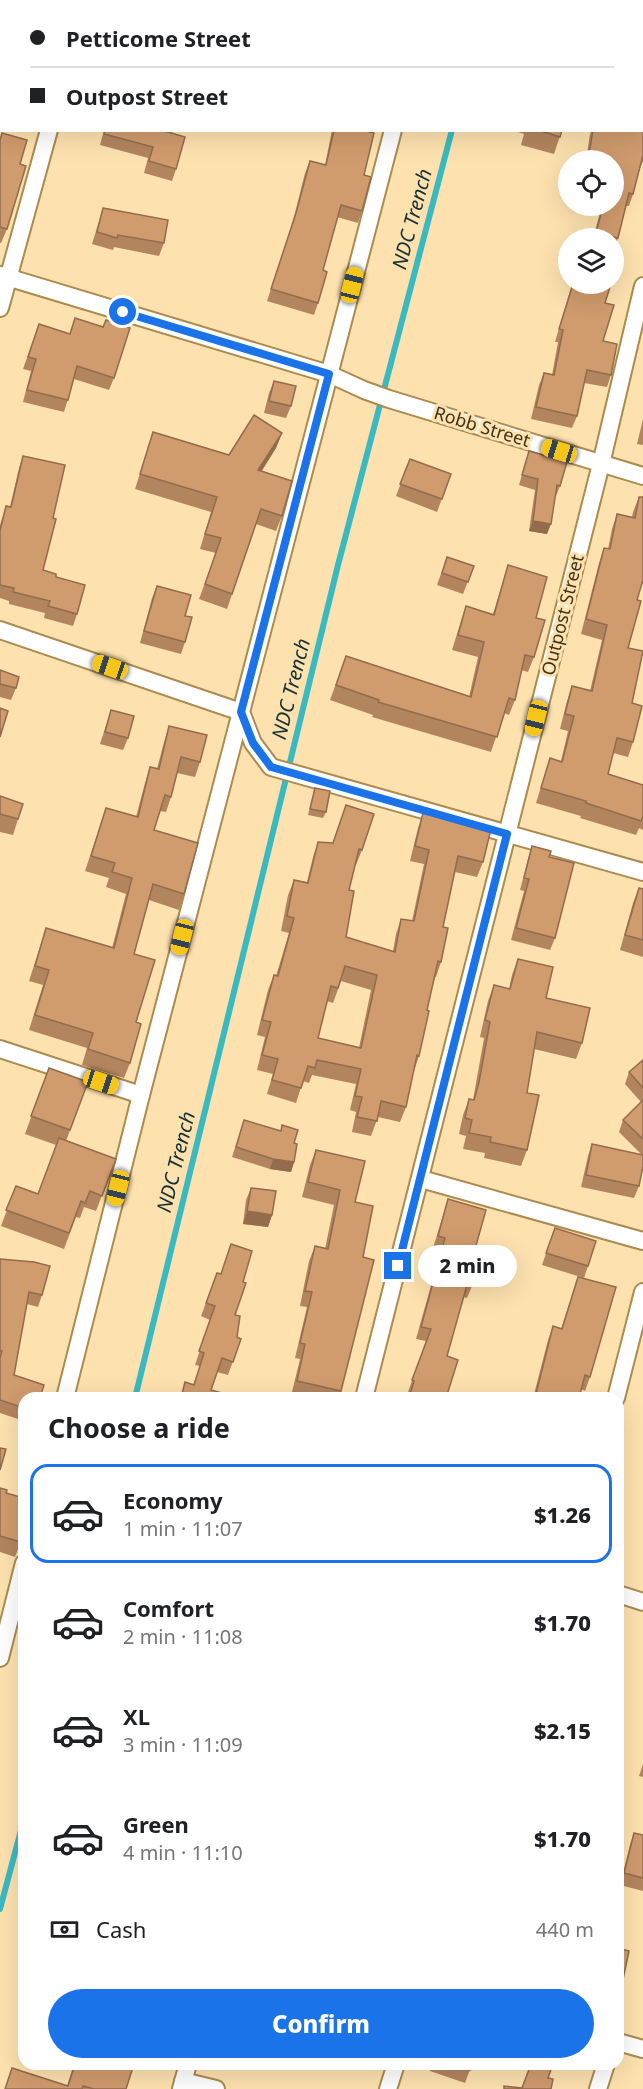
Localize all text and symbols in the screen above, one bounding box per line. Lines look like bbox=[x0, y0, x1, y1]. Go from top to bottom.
text: Petticome Street bbox=[66, 23, 251, 53]
text: Outpost Street bbox=[66, 81, 228, 111]
map controls bbox=[558, 150, 624, 294]
button: locate bbox=[558, 150, 624, 216]
water label: NDC Trench bbox=[385, 166, 438, 272]
button: layers bbox=[558, 228, 624, 294]
car bbox=[339, 265, 365, 305]
route start bbox=[109, 298, 136, 325]
street label: Robb Street bbox=[431, 400, 534, 452]
car bbox=[539, 437, 579, 465]
street label: Outpost Street bbox=[535, 551, 589, 678]
water label: NDC Trench bbox=[265, 636, 316, 742]
car bbox=[90, 653, 130, 681]
car bbox=[523, 698, 549, 738]
car bbox=[169, 917, 195, 957]
car bbox=[81, 1068, 121, 1096]
water label: NDC Trench bbox=[150, 1109, 201, 1215]
car bbox=[105, 1168, 131, 1208]
callout: 2 min bbox=[419, 1245, 518, 1287]
route end bbox=[384, 1252, 411, 1279]
text: 2 min bbox=[440, 1252, 495, 1279]
text: Choose a ride bbox=[48, 1409, 230, 1446]
text: Economy bbox=[123, 1485, 222, 1515]
icon: car bbox=[51, 1487, 105, 1541]
text: $1.26 bbox=[534, 1499, 591, 1529]
text: 1 min · 11:07 bbox=[123, 1515, 243, 1542]
text: Comfort bbox=[123, 1593, 214, 1623]
icon: car bbox=[51, 1595, 105, 1649]
text: $1.70 bbox=[534, 1607, 591, 1637]
text: 2 min · 11:08 bbox=[123, 1623, 243, 1650]
text: XL bbox=[123, 1701, 150, 1731]
icon: car bbox=[51, 1703, 105, 1757]
text: $2.15 bbox=[534, 1715, 591, 1745]
text: 3 min · 11:09 bbox=[123, 1731, 243, 1758]
text: Green bbox=[123, 1809, 189, 1839]
icon: car bbox=[51, 1811, 105, 1865]
text: $1.70 bbox=[534, 1823, 591, 1853]
text: 4 min · 11:10 bbox=[123, 1839, 243, 1866]
icon: cash bbox=[48, 1913, 81, 1946]
text: Cash bbox=[96, 1914, 146, 1944]
text: 440 m bbox=[536, 1916, 594, 1943]
button: Confirm bbox=[48, 1989, 594, 2058]

